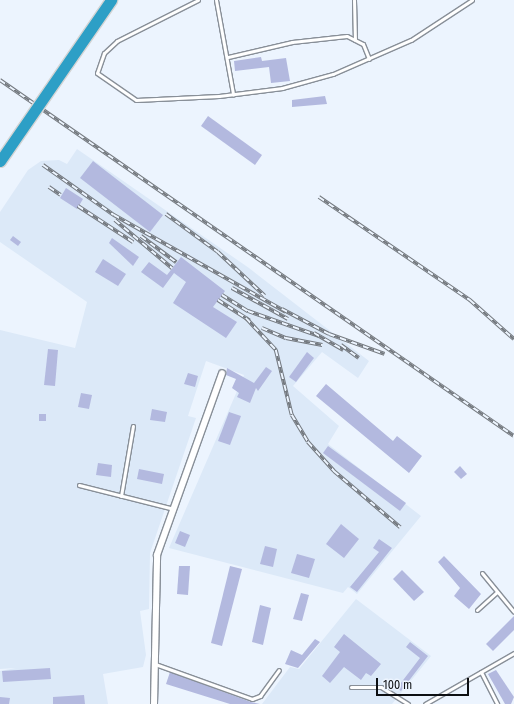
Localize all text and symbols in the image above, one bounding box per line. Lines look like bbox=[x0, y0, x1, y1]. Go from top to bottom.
scale bar bbox=[378, 670, 471, 696]
text: 100 m bbox=[383, 678, 412, 692]

